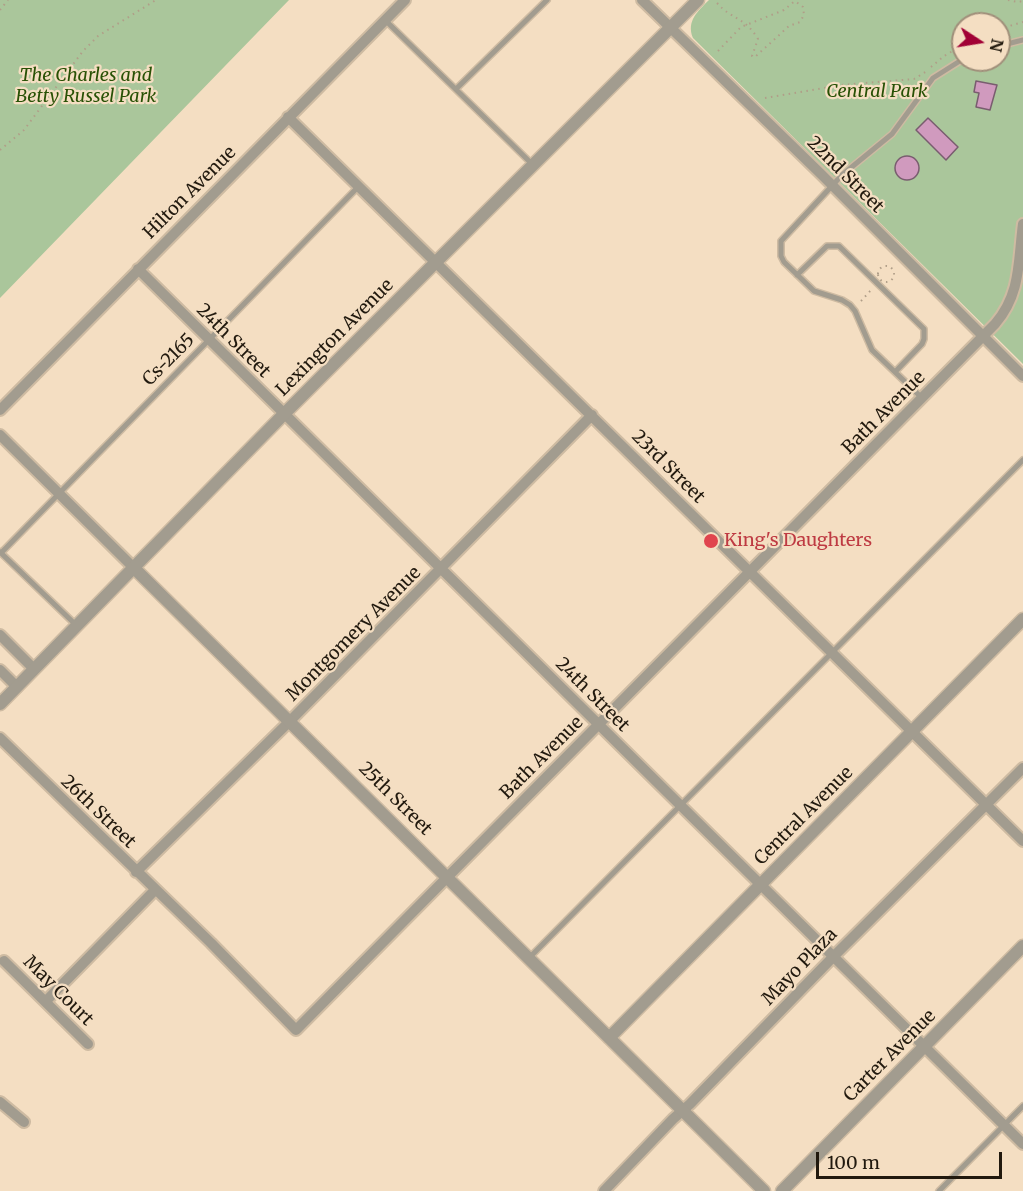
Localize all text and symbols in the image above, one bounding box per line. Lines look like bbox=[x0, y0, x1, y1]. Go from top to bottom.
north arrow bbox=[951, 12, 1011, 72]
text: N bbox=[986, 37, 1008, 54]
park label: The Charles and Betty Russel Park bbox=[16, 65, 156, 107]
park label: Central Park bbox=[826, 81, 928, 103]
street label: 22nd Street bbox=[802, 132, 888, 218]
street label: Hilton Avenue bbox=[139, 142, 241, 244]
street label: Lexington Avenue bbox=[272, 275, 398, 401]
street label: 24th Street bbox=[192, 300, 274, 382]
street label: Cs-2165 bbox=[139, 330, 199, 390]
street label: Bath Avenue bbox=[838, 367, 930, 459]
street label: 23rd Street bbox=[627, 426, 709, 508]
place label: King's Daughters bbox=[724, 530, 872, 552]
marker: King's Daughters bbox=[702, 532, 720, 550]
street label: Montgomery Avenue bbox=[282, 562, 426, 706]
street label: 24th Street bbox=[551, 654, 633, 736]
street label: Bath Avenue bbox=[496, 712, 588, 804]
street label: 25th Street bbox=[354, 758, 436, 840]
street label: Central Avenue bbox=[750, 762, 858, 870]
street label: 26th Street bbox=[56, 771, 140, 853]
street label: Mayo Plaza bbox=[758, 924, 842, 1010]
street label: May Court bbox=[18, 951, 98, 1031]
street label: Carter Avenue bbox=[839, 1005, 941, 1107]
scale bar bbox=[819, 1140, 1005, 1178]
text: 100 m bbox=[827, 1151, 880, 1174]

